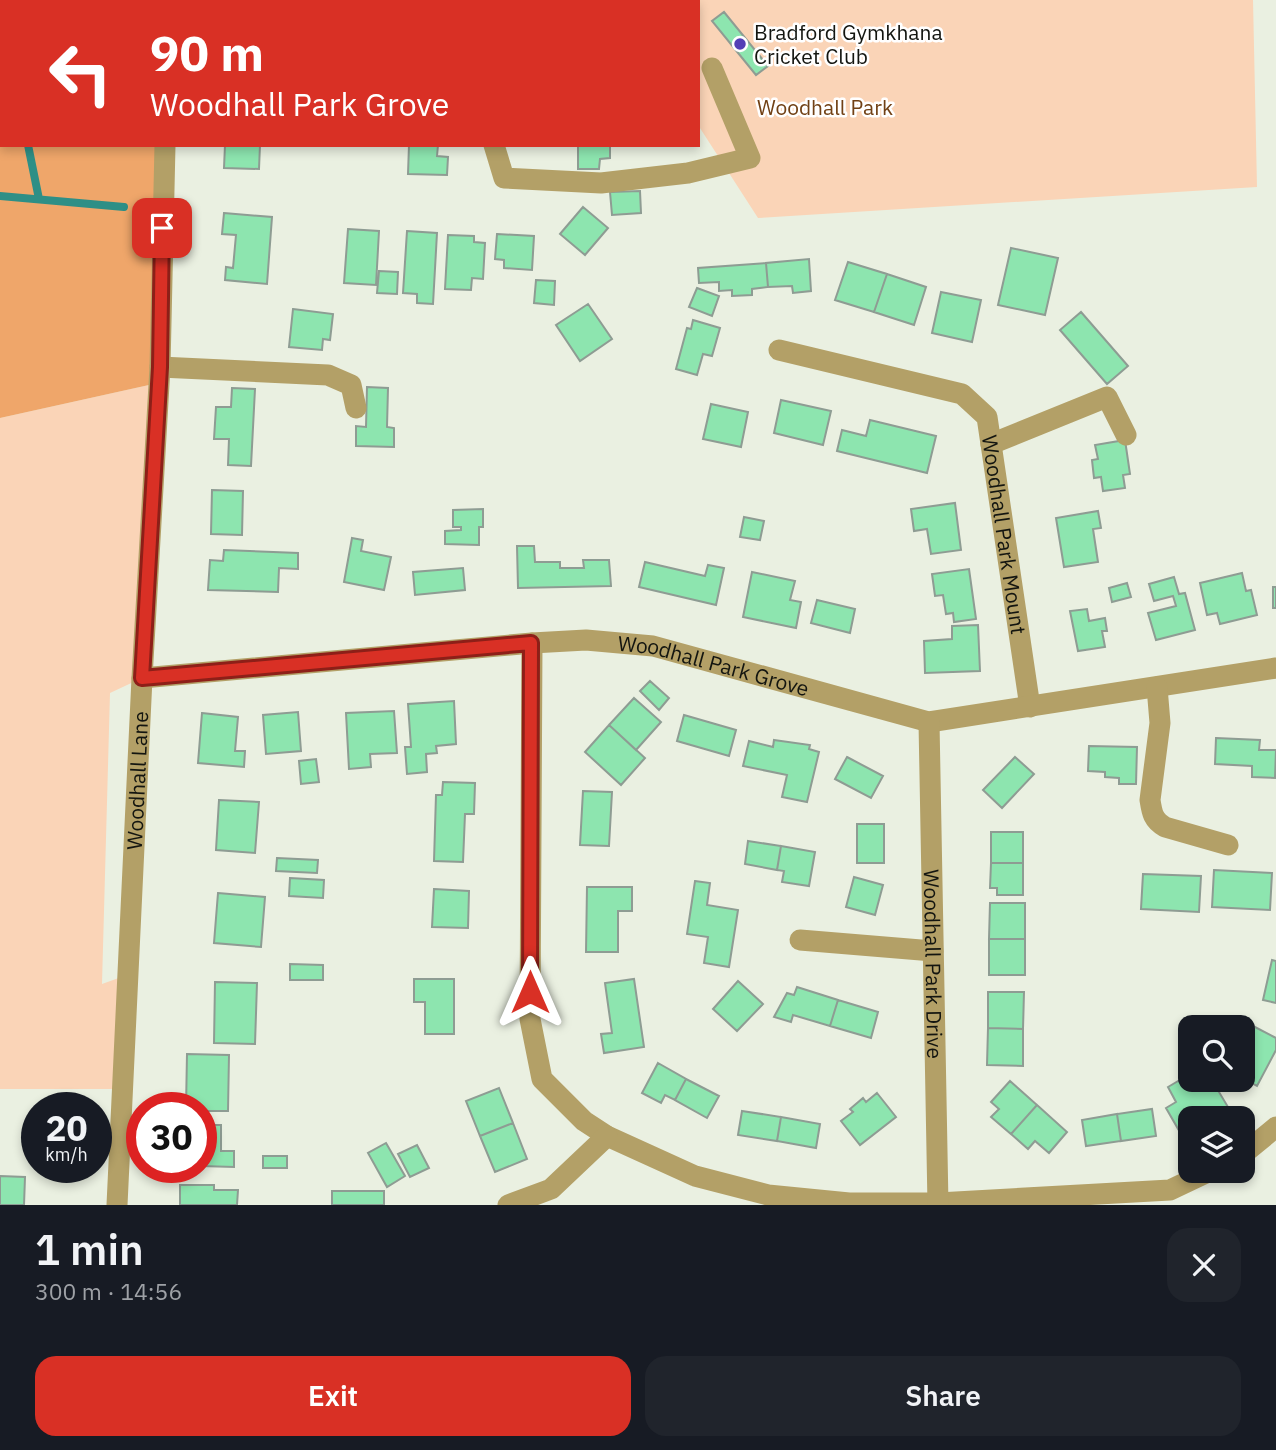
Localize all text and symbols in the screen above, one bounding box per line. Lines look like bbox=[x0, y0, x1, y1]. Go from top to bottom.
place label: Bradford Gymkhana Cricket Club bbox=[754, 18, 943, 70]
text: 90 m bbox=[150, 21, 264, 84]
icon: left bbox=[35, 28, 126, 119]
marker: Bradford Gymkhana Cricket Club bbox=[732, 36, 748, 52]
text: Woodhall Park Grove bbox=[150, 83, 449, 125]
park label: Woodhall Park bbox=[757, 93, 893, 121]
pin bbox=[132, 198, 192, 258]
icon: arrive bbox=[143, 209, 181, 247]
street label: Woodhall Park Mount bbox=[976, 433, 1033, 636]
street label: Woodhall Park Grove bbox=[617, 629, 812, 702]
street label: Woodhall Lane bbox=[120, 711, 154, 850]
street label: Woodhall Park Drive bbox=[918, 869, 949, 1059]
position arrow bbox=[493, 955, 567, 1029]
map controls bbox=[1178, 1015, 1255, 1183]
button: search bbox=[1178, 1015, 1255, 1092]
speed limit sign: 30 bbox=[126, 1092, 217, 1183]
text: 20 bbox=[45, 1105, 88, 1151]
button: layers bbox=[1178, 1106, 1255, 1183]
text: km/h bbox=[45, 1143, 88, 1166]
text: 1 min bbox=[35, 1222, 144, 1277]
button: close bbox=[1167, 1228, 1241, 1302]
text: 300 m · 14:56 bbox=[35, 1276, 182, 1306]
button: Exit bbox=[35, 1356, 631, 1436]
button: Share bbox=[645, 1356, 1241, 1436]

